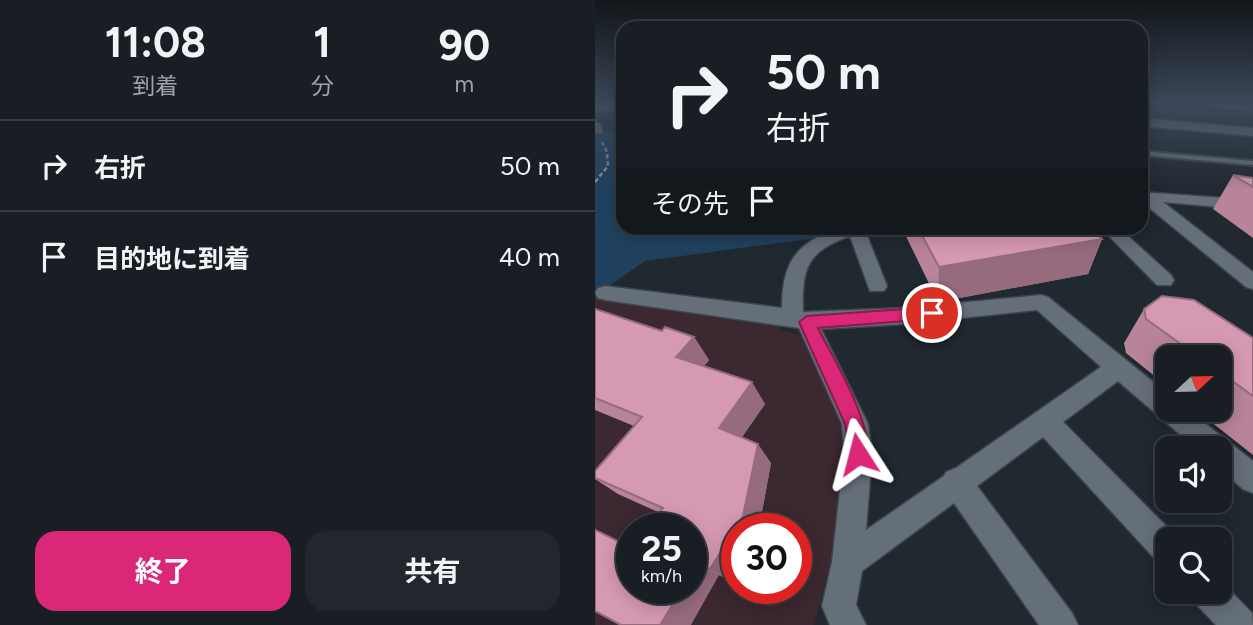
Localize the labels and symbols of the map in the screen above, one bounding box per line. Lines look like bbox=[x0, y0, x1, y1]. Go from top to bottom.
pin bbox=[902, 283, 962, 343]
north arrow bbox=[1155, 345, 1232, 422]
position arrow bbox=[821, 417, 895, 491]
speed limit sign: 30 bbox=[721, 513, 812, 604]

